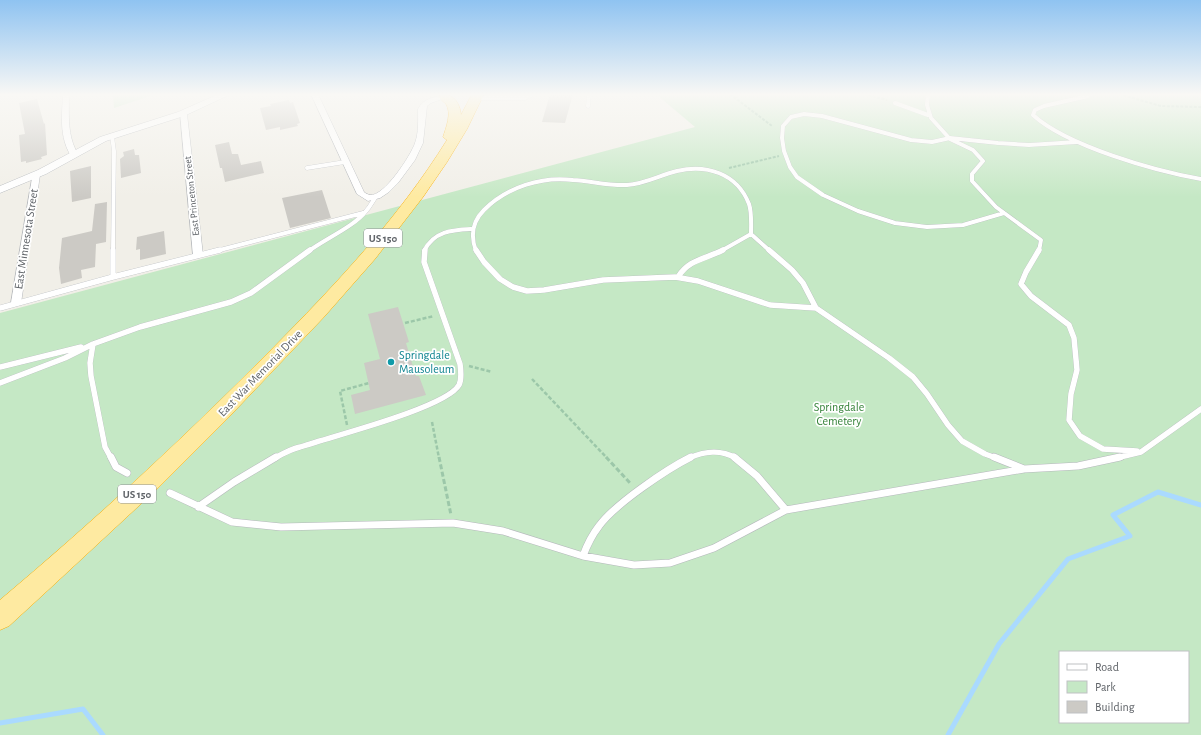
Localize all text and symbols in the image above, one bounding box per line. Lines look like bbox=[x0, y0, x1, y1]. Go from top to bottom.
street label: East Princeton Street bbox=[183, 155, 201, 236]
street label: East Minnesota Street bbox=[12, 188, 40, 290]
road number: US 150 bbox=[364, 229, 402, 247]
street label: East War Memorial Drive bbox=[216, 327, 304, 419]
place label: Springdale Mausoleum bbox=[399, 349, 454, 375]
marker: Springdale Mausoleum bbox=[386, 357, 396, 367]
park label: Springdale Cemetery bbox=[814, 401, 864, 428]
road number: US 150 bbox=[118, 485, 156, 503]
legend bbox=[1059, 651, 1189, 723]
text: Road bbox=[1095, 661, 1119, 673]
text: Park bbox=[1095, 681, 1116, 693]
text: Building bbox=[1095, 701, 1135, 713]

